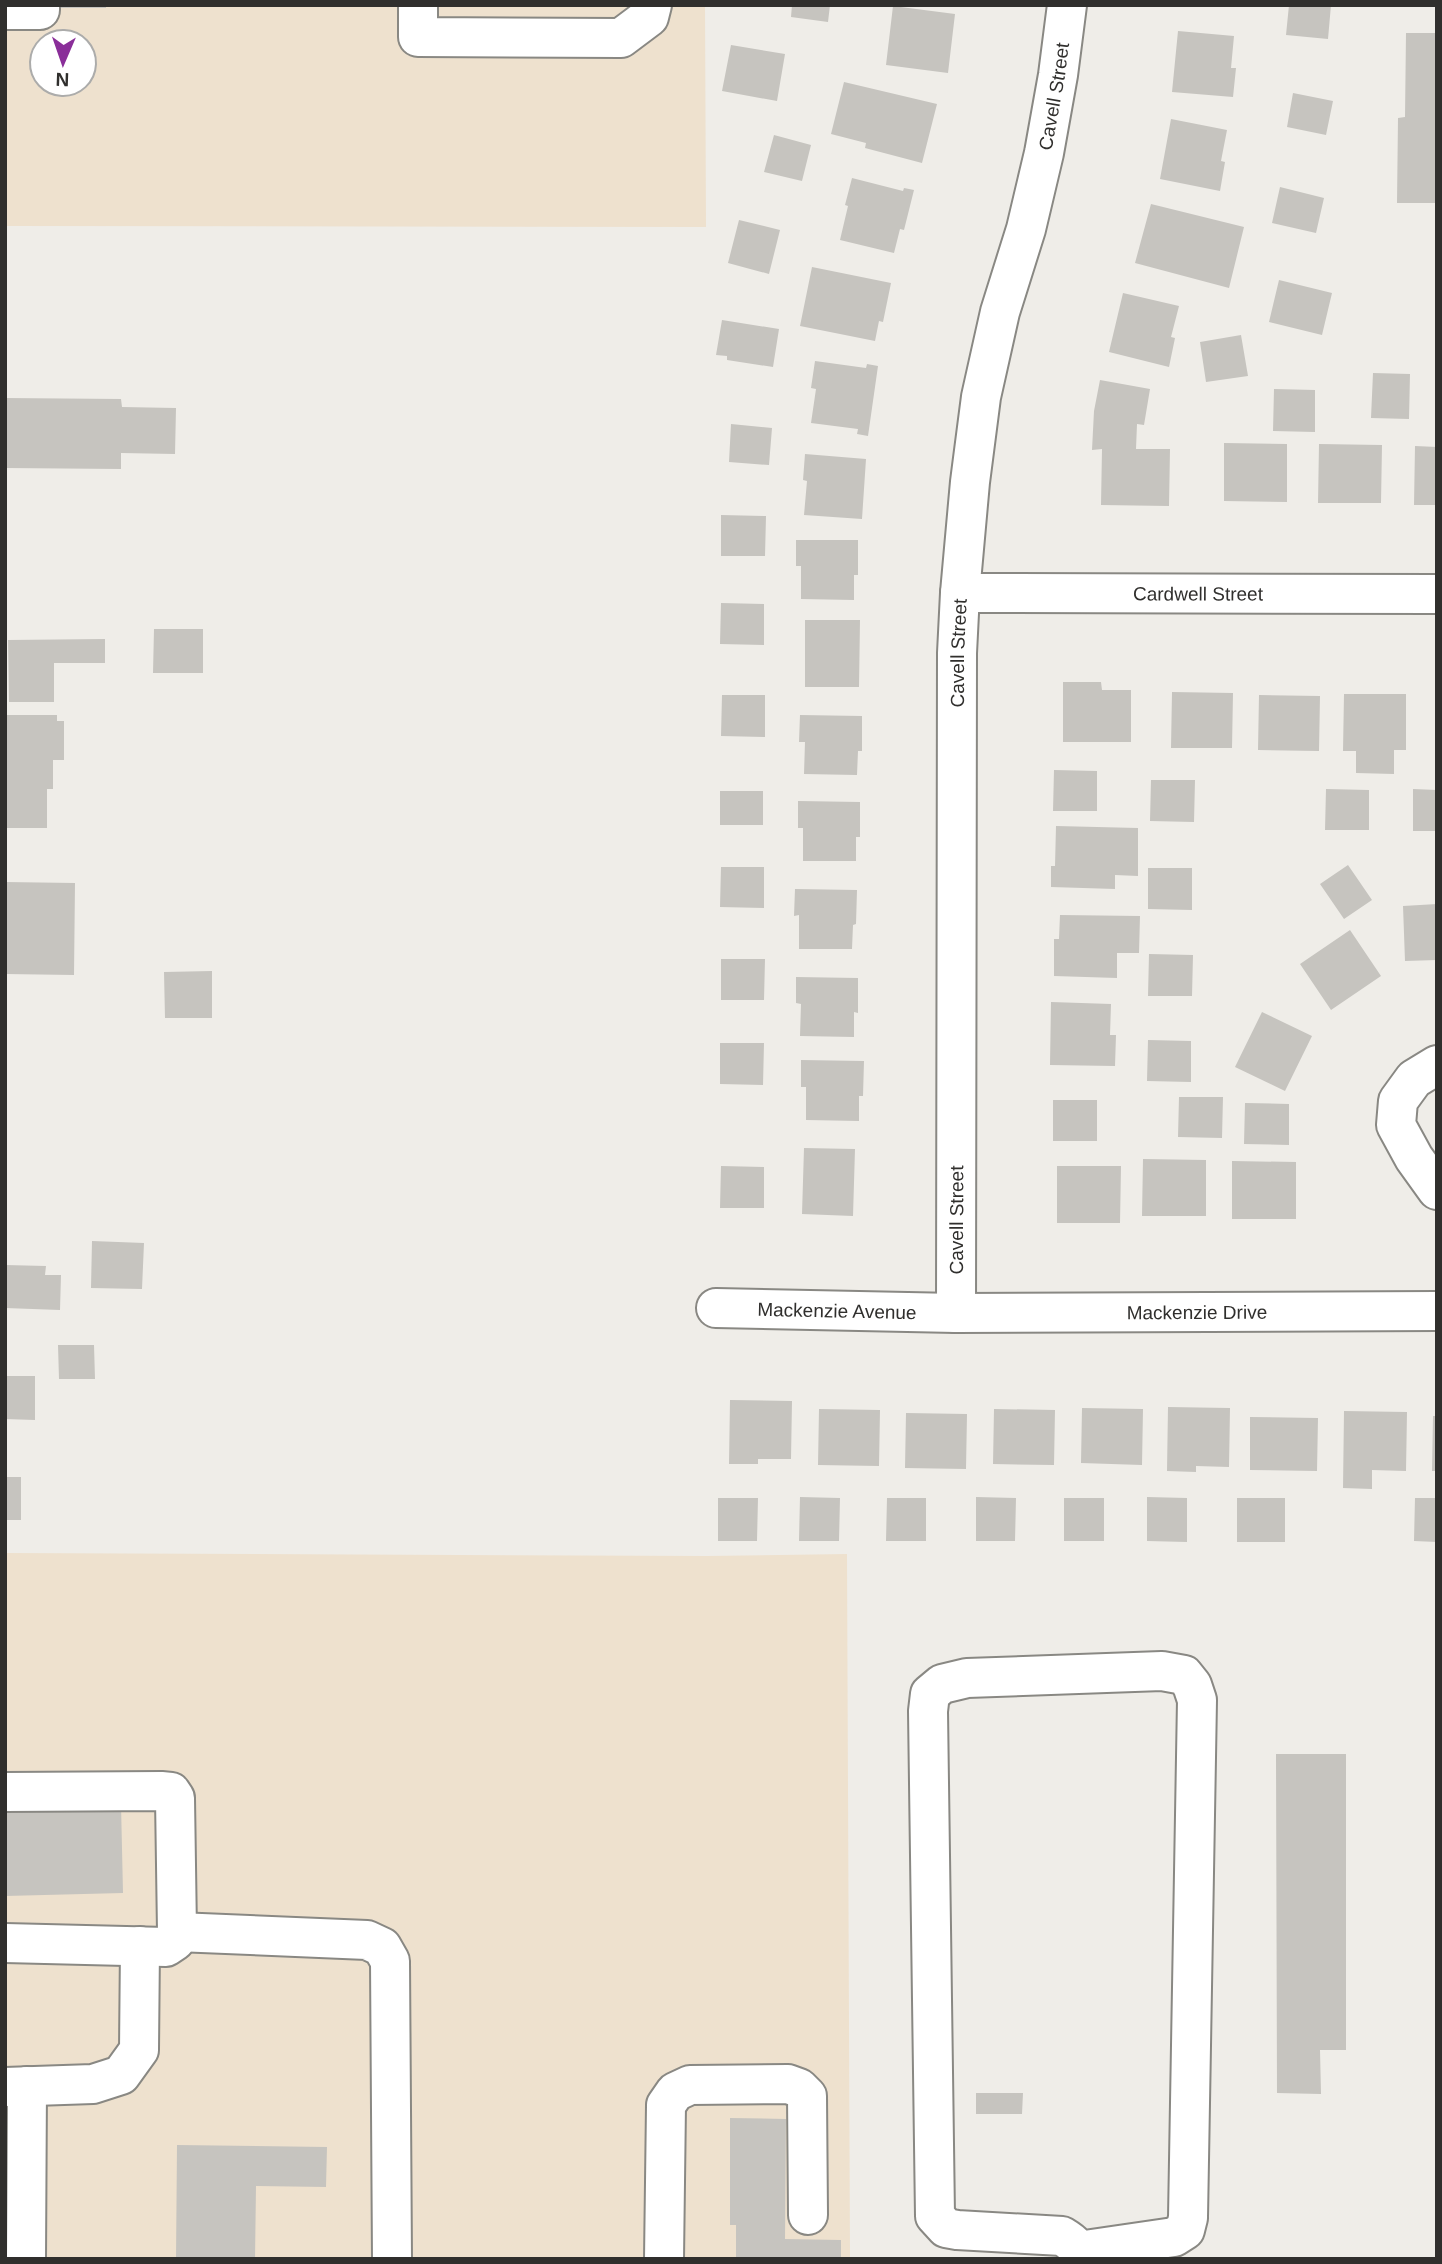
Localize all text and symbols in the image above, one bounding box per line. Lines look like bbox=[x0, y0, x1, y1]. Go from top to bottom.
north arrow bbox=[28, 28, 98, 98]
street label: Cavell Street bbox=[1035, 40, 1073, 152]
text: N bbox=[55, 69, 70, 90]
street label: Cardwell Street bbox=[1133, 583, 1264, 605]
street label: Cavell Street bbox=[947, 597, 971, 707]
street label: Cavell Street bbox=[946, 1165, 967, 1274]
street label: Mackenzie Avenue bbox=[757, 1299, 917, 1323]
street label: Mackenzie Drive bbox=[1127, 1302, 1267, 1323]

